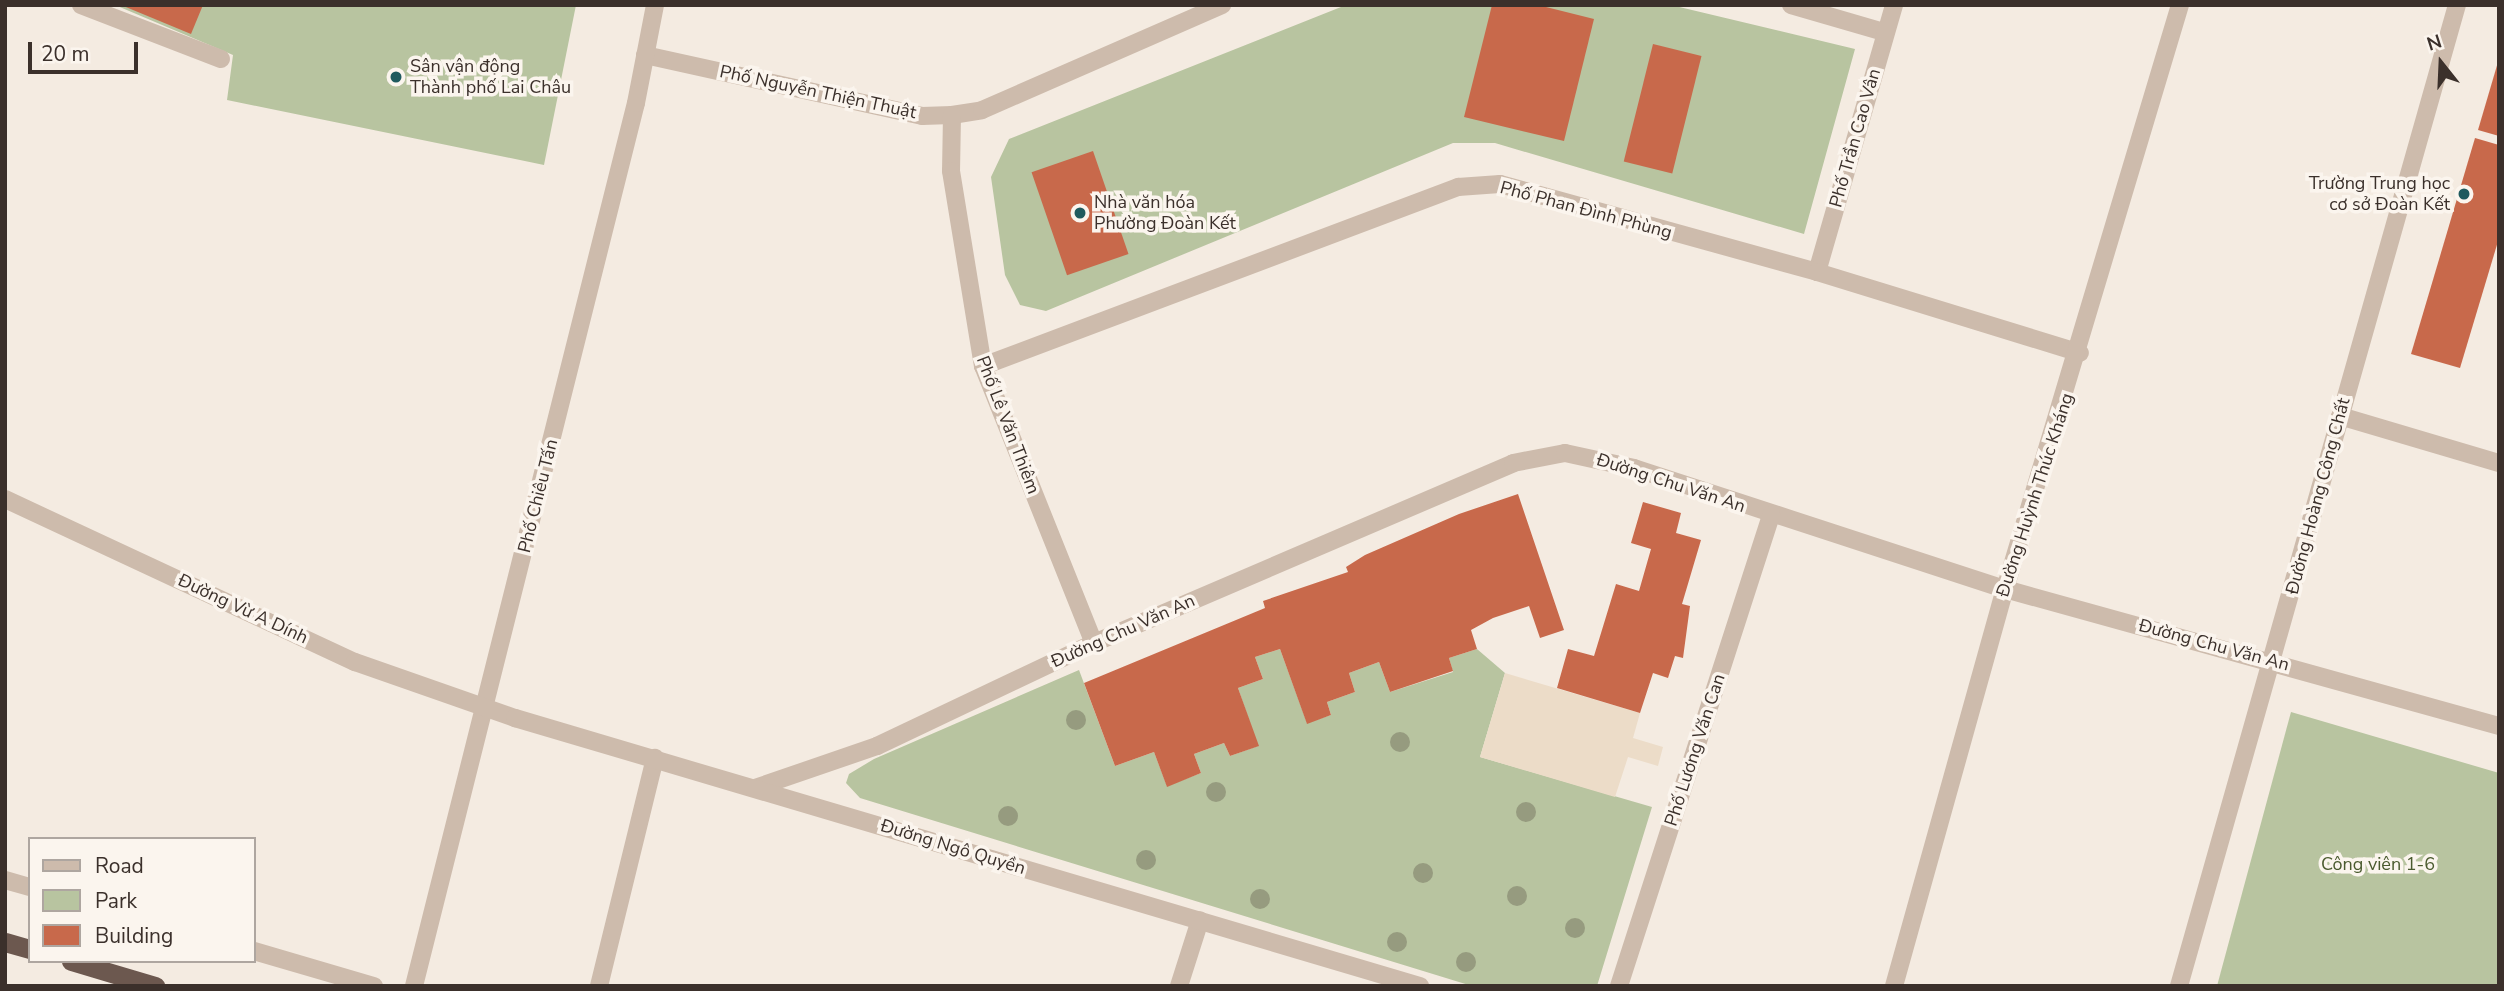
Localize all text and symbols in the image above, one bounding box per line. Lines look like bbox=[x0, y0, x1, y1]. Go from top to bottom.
scale bar bbox=[32, 28, 142, 72]
north arrow bbox=[2406, 28, 2476, 98]
text: N bbox=[2424, 28, 2445, 58]
text: 20 m bbox=[41, 40, 90, 68]
place label: Sân vận động Thành phố Lai Châu bbox=[410, 56, 571, 98]
street label: Phố Nguyễn Thiện Thuật bbox=[718, 61, 918, 123]
street label: Phố Trần Cao Vân bbox=[1825, 66, 1885, 210]
marker: Sân vận động Thành phố Lai Châu bbox=[388, 69, 404, 85]
place label: Trường Trung học cơ sở Đoàn Kết bbox=[2309, 173, 2450, 216]
street label: Phố Phan Đình Phùng bbox=[1498, 177, 1674, 243]
marker: Trường Trung học cơ sở Đoàn Kết bbox=[2456, 186, 2472, 202]
place label: Nhà văn hóa Phường Đoàn Kết bbox=[1094, 192, 1236, 234]
marker: Nhà văn hóa Phường Đoàn Kết bbox=[1072, 205, 1088, 221]
street label: Phố Lê Văn Thiêm bbox=[972, 353, 1044, 497]
street label: Đường Huỳnh Thúc Kháng bbox=[1992, 390, 2078, 600]
street label: Đường Hoàng Công Chất bbox=[2281, 395, 2355, 597]
street label: Phố Chiêu Tấn bbox=[513, 437, 563, 555]
street label: Đường Chu Văn An bbox=[1594, 449, 1748, 517]
street label: Đường Vừ A Dính bbox=[175, 569, 311, 649]
street label: Đường Chu Văn An bbox=[1048, 590, 1198, 672]
street label: Đường Chu Văn An bbox=[2136, 615, 2292, 675]
street label: Phố Lương Văn Can bbox=[1660, 671, 1730, 829]
street label: Đường Ngô Quyền bbox=[878, 815, 1028, 879]
legend bbox=[28, 837, 256, 963]
text: Road bbox=[95, 852, 144, 880]
park label: Công viên 1-6 bbox=[2321, 853, 2435, 875]
text: Park bbox=[95, 887, 137, 915]
text: Building bbox=[95, 922, 173, 950]

